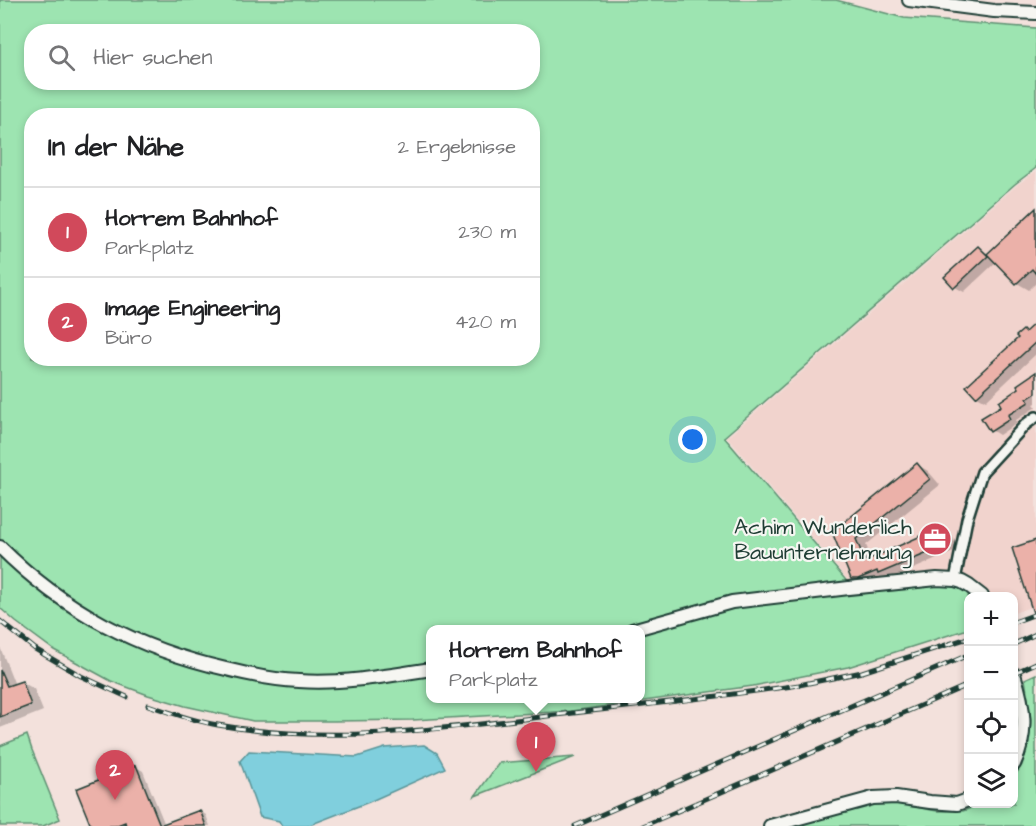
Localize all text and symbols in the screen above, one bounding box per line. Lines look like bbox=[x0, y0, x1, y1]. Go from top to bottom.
search box bbox=[24, 24, 540, 90]
icon: search bbox=[45, 41, 78, 74]
text: Hier suchen bbox=[93, 42, 212, 73]
text: In der Nähe bbox=[48, 129, 184, 165]
text: 2 Ergebnisse bbox=[397, 133, 516, 161]
text: Horrem Bahnhof bbox=[105, 203, 278, 234]
text: 1 bbox=[66, 218, 69, 246]
text: 230 m bbox=[458, 218, 516, 246]
text: Parkplatz bbox=[105, 234, 194, 262]
text: Image Engineering bbox=[105, 293, 280, 324]
text: 2 bbox=[62, 308, 73, 336]
text: 420 m bbox=[455, 308, 516, 336]
text: Büro bbox=[105, 324, 152, 352]
your location bbox=[678, 425, 707, 454]
place label: Achim Wunderlich Bauunternehmung bbox=[734, 512, 912, 569]
office icon: Achim Wunderlich Bauunternehmung bbox=[917, 521, 953, 557]
map controls bbox=[964, 592, 1018, 808]
button: + bbox=[964, 592, 1018, 646]
popup bbox=[426, 625, 645, 703]
text: Horrem Bahnhof bbox=[449, 635, 622, 666]
button: − bbox=[964, 646, 1018, 700]
text: Parkplatz bbox=[449, 666, 538, 694]
button: locate bbox=[964, 700, 1018, 754]
pin: 1 bbox=[516, 722, 556, 772]
pin: 2 bbox=[96, 750, 134, 800]
button: layers bbox=[964, 754, 1018, 808]

